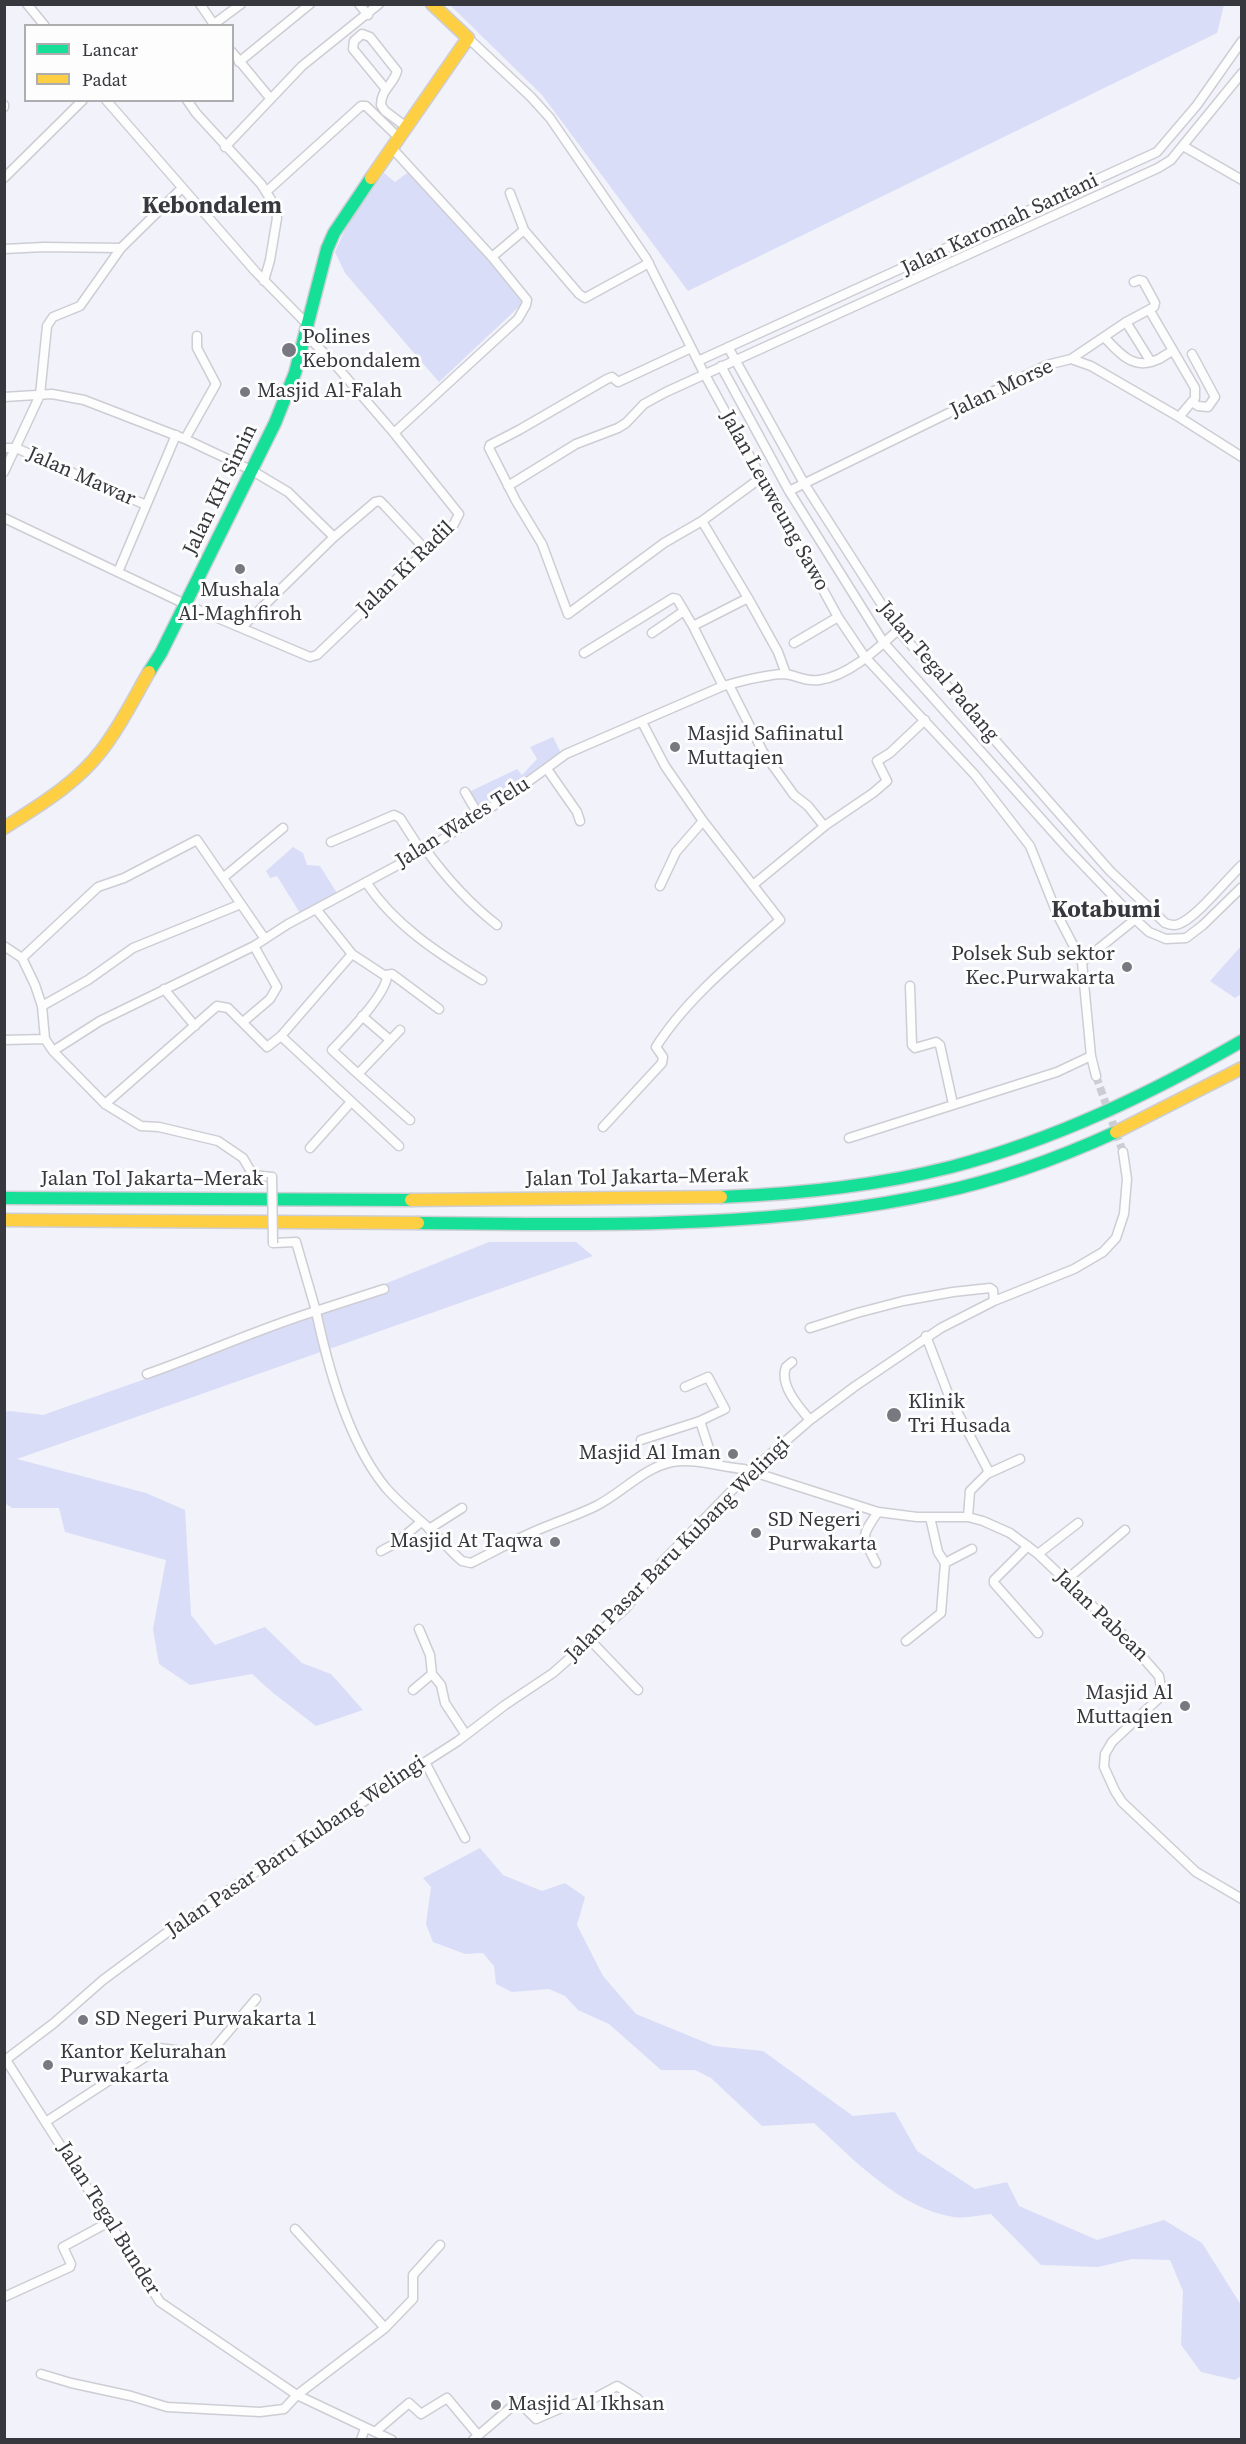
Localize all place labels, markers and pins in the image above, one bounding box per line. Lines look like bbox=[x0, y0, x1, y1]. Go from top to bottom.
place label: Polines Kebondalem bbox=[302, 325, 421, 375]
marker: Polines Kebondalem bbox=[280, 341, 298, 359]
place label: Masjid Al-Falah bbox=[257, 379, 402, 405]
marker: Masjid Al-Falah bbox=[238, 385, 252, 399]
marker: Mushala Al-Maghfiroh bbox=[233, 562, 247, 576]
place label: Mushala Al-Maghfiroh bbox=[178, 578, 302, 628]
place label: Masjid Safiinatul Muttaqien bbox=[687, 722, 843, 772]
marker: Masjid Safiinatul Muttaqien bbox=[668, 740, 682, 754]
place label: Polsek Sub sektor Kec.Purwakarta bbox=[951, 942, 1115, 992]
marker: Polsek Sub sektor Kec.Purwakarta bbox=[1120, 960, 1134, 974]
place label: Klinik Tri Husada bbox=[908, 1390, 1011, 1440]
marker: Klinik Tri Husada bbox=[885, 1406, 903, 1424]
place label: Masjid Al Iman bbox=[579, 1441, 721, 1467]
marker: Masjid Al Iman bbox=[726, 1447, 740, 1461]
place label: SD Negeri Purwakarta bbox=[768, 1508, 877, 1558]
marker: SD Negeri Purwakarta bbox=[749, 1526, 763, 1540]
place label: Masjid At Taqwa bbox=[390, 1529, 543, 1555]
marker: Masjid At Taqwa bbox=[548, 1535, 562, 1549]
place label: Masjid Al Muttaqien bbox=[1076, 1681, 1173, 1731]
marker: Masjid Al Muttaqien bbox=[1178, 1699, 1192, 1713]
place label: SD Negeri Purwakarta 1 bbox=[95, 2007, 317, 2033]
marker: SD Negeri Purwakarta 1 bbox=[76, 2013, 90, 2027]
place label: Kantor Kelurahan Purwakarta bbox=[60, 2040, 227, 2090]
marker: Kantor Kelurahan Purwakarta bbox=[41, 2058, 55, 2072]
place label: Masjid Al Ikhsan bbox=[508, 2392, 665, 2418]
marker: Masjid Al Ikhsan bbox=[489, 2398, 503, 2412]

